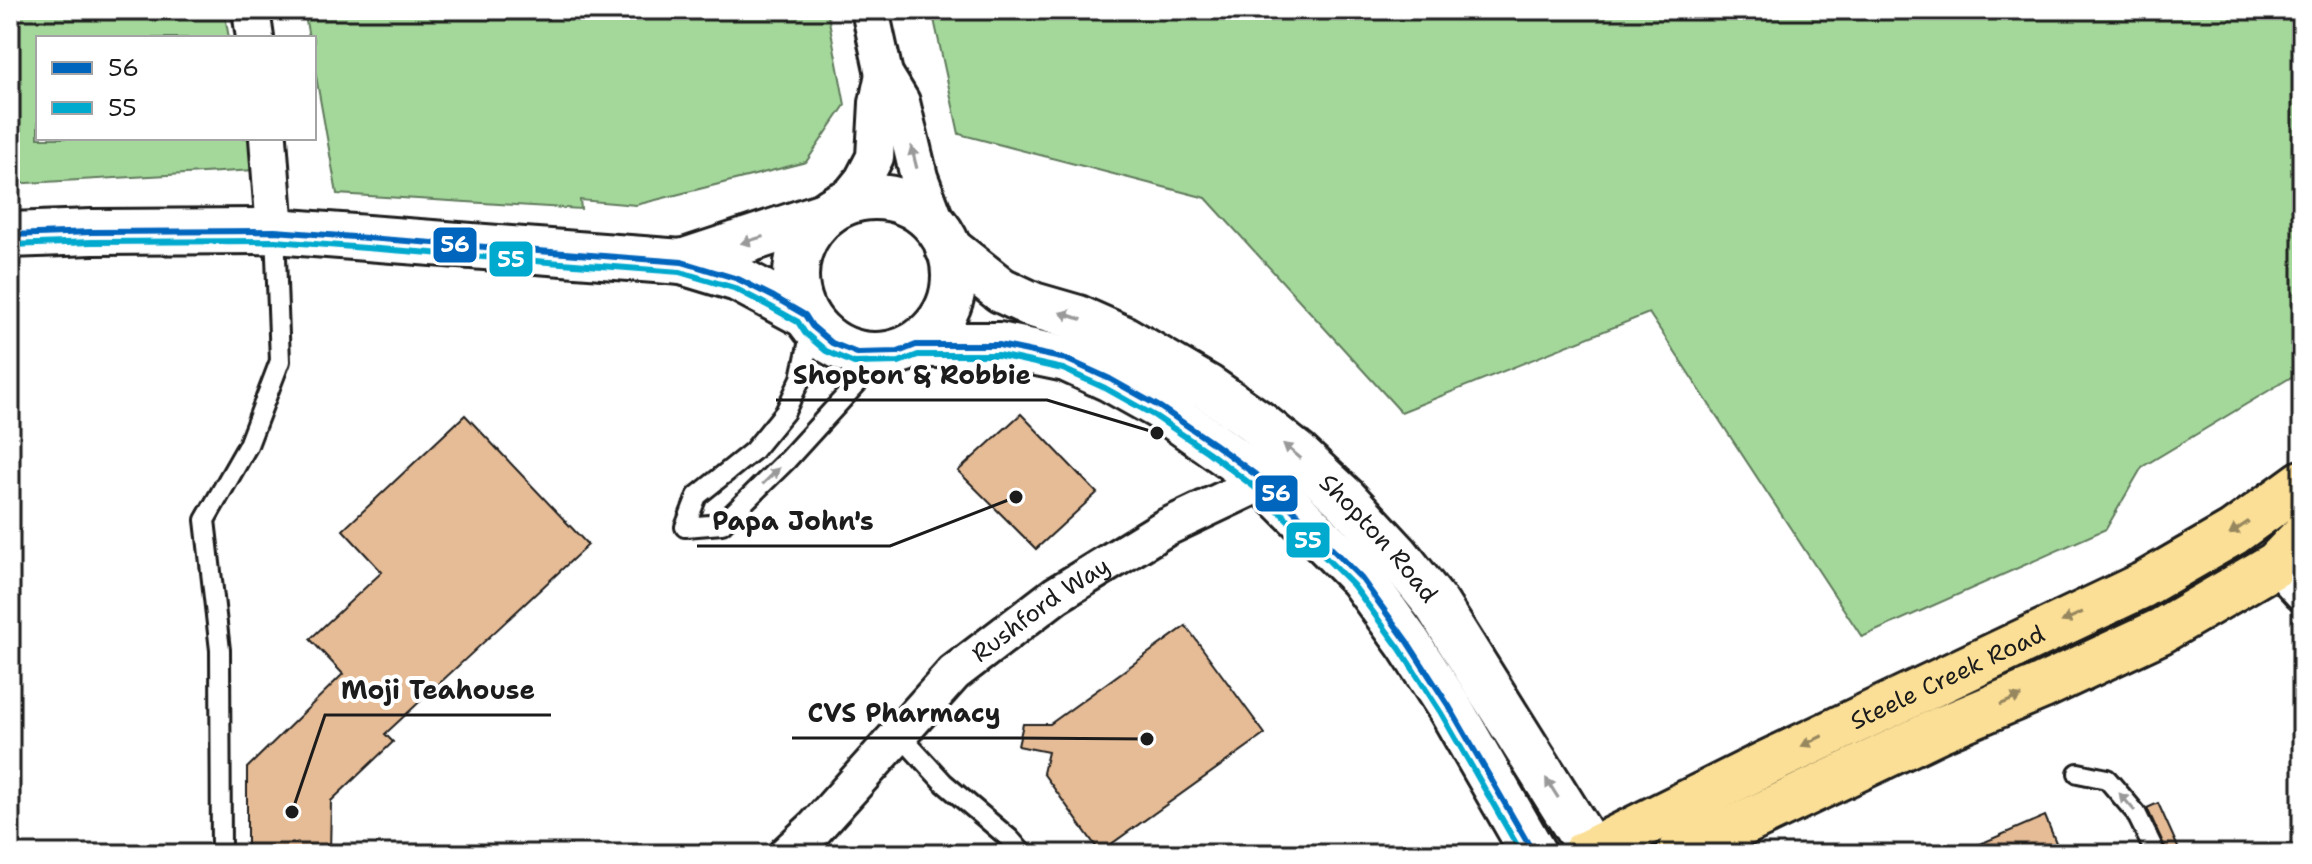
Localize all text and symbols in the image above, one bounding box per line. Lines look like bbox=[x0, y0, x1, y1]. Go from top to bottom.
legend bbox=[36, 36, 316, 140]
text: 56 bbox=[108, 52, 139, 84]
text: 55 bbox=[108, 92, 137, 124]
one-way arrow bbox=[908, 144, 920, 169]
line badge: 56 bbox=[432, 226, 478, 264]
text: 56 bbox=[440, 230, 470, 259]
one-way arrow bbox=[740, 234, 764, 247]
line badge: 55 bbox=[488, 240, 534, 278]
text: 55 bbox=[497, 245, 525, 274]
one-way arrow bbox=[1059, 310, 1083, 322]
callout: Shopton & Robbie bbox=[776, 350, 1047, 400]
text: Shopton & Robbie bbox=[793, 357, 1031, 392]
one-way arrow bbox=[1283, 443, 1303, 460]
one-way arrow bbox=[761, 467, 780, 486]
street label: Shopton Road bbox=[1312, 467, 1445, 609]
line badge: 56 bbox=[1254, 474, 1299, 513]
text: 56 bbox=[1261, 479, 1291, 508]
callout: Papa John's bbox=[697, 496, 890, 546]
text: Papa John's bbox=[712, 503, 874, 538]
line badge: 55 bbox=[1285, 521, 1331, 559]
one-way arrow bbox=[2228, 521, 2249, 536]
text: 55 bbox=[1294, 526, 1322, 555]
street label: Rushford Way bbox=[965, 550, 1116, 670]
one-way arrow bbox=[2060, 610, 2084, 624]
street label: Steele Creek Road bbox=[1845, 618, 2050, 737]
callout: Moji Teahouse bbox=[325, 665, 551, 715]
text: Moji Teahouse bbox=[341, 672, 535, 707]
callout: CVS Pharmacy bbox=[792, 688, 1017, 738]
one-way arrow bbox=[1999, 693, 2023, 706]
text: CVS Pharmacy bbox=[807, 695, 1001, 730]
one-way arrow bbox=[1801, 735, 1824, 748]
one-way arrow bbox=[1545, 777, 1559, 799]
one-way arrow bbox=[2119, 793, 2136, 813]

